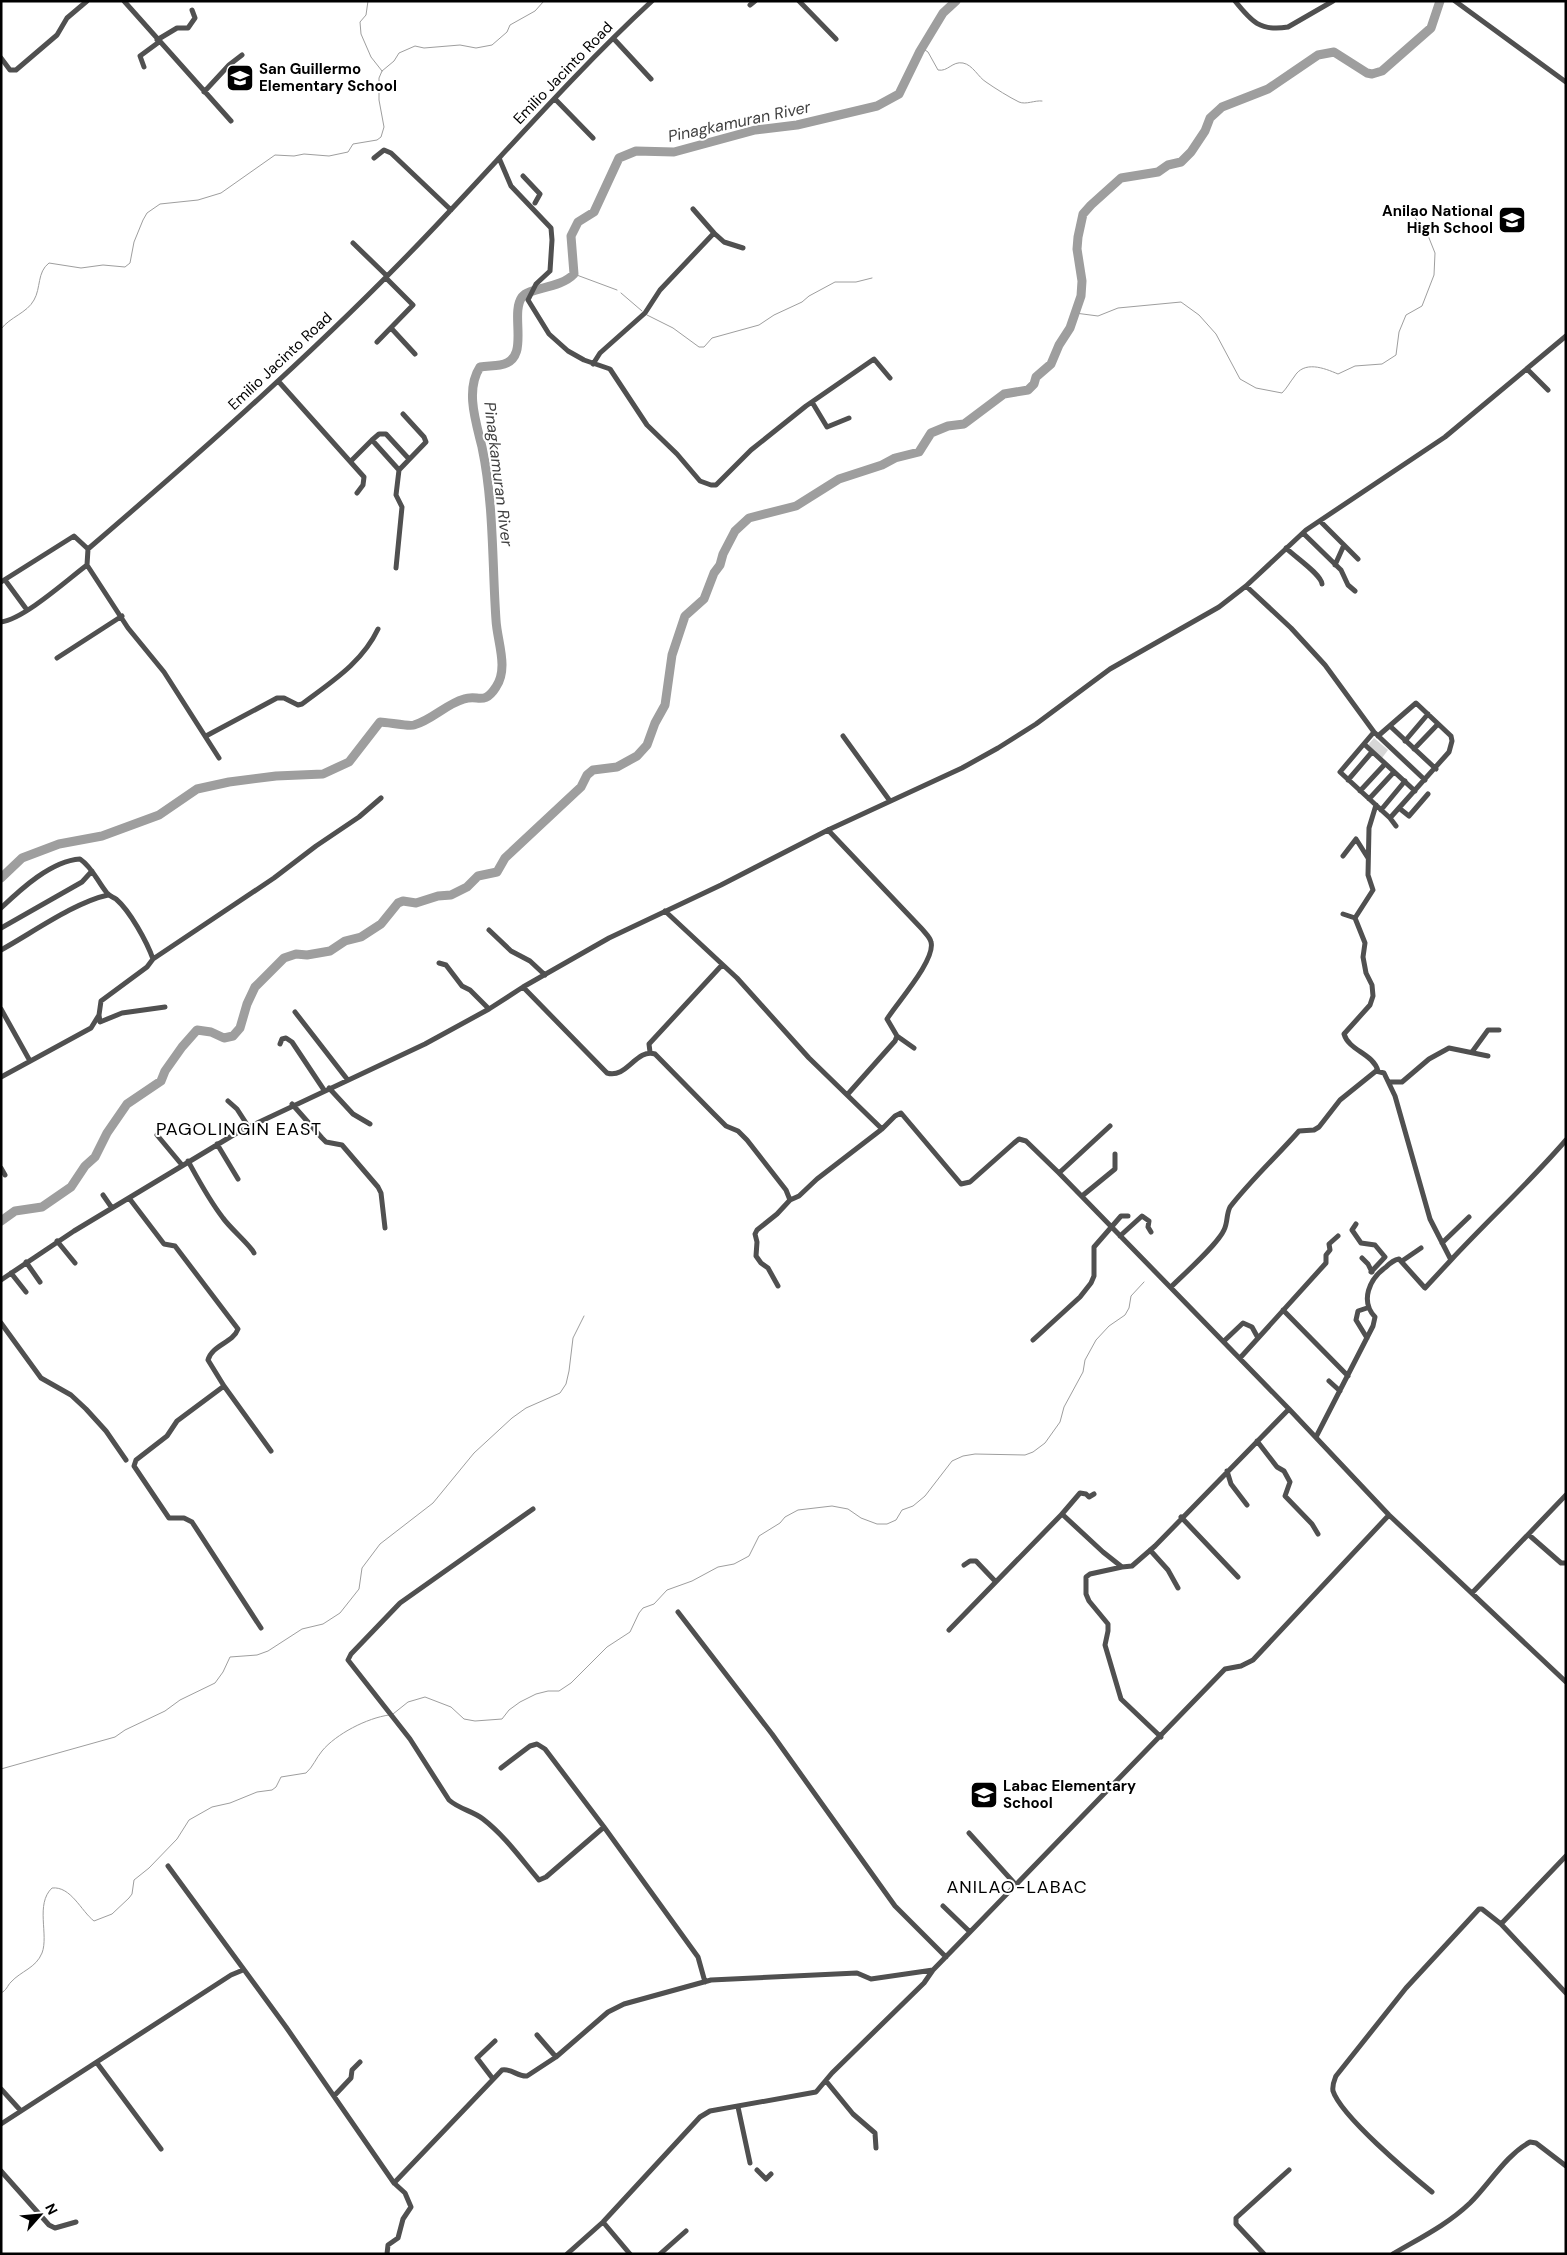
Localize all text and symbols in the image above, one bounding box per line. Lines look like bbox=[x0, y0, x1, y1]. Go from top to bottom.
street label: Emilio Jacinto Road bbox=[509, 17, 617, 129]
place label: San Guillermo Elementary School bbox=[259, 59, 397, 96]
school or university icon: San Guillermo Elementary School bbox=[225, 63, 255, 93]
water label: Pinagkamuran River bbox=[666, 96, 813, 147]
place label: Anilao National High School bbox=[1382, 201, 1493, 238]
school or university icon: Anilao National High School bbox=[1497, 205, 1527, 235]
street label: Emilio Jacinto Road bbox=[224, 308, 336, 414]
water label: Pinagkamuran River bbox=[479, 401, 518, 549]
district label: PAGOLINGIN EAST bbox=[156, 1117, 322, 1141]
place label: Labac Elementary School bbox=[1003, 1776, 1136, 1813]
school or university icon: Labac Elementary School bbox=[969, 1780, 999, 1810]
district label: ANILAO-LABAC bbox=[946, 1875, 1088, 1899]
north arrow bbox=[15, 2190, 65, 2240]
text: N bbox=[41, 2200, 62, 2218]

